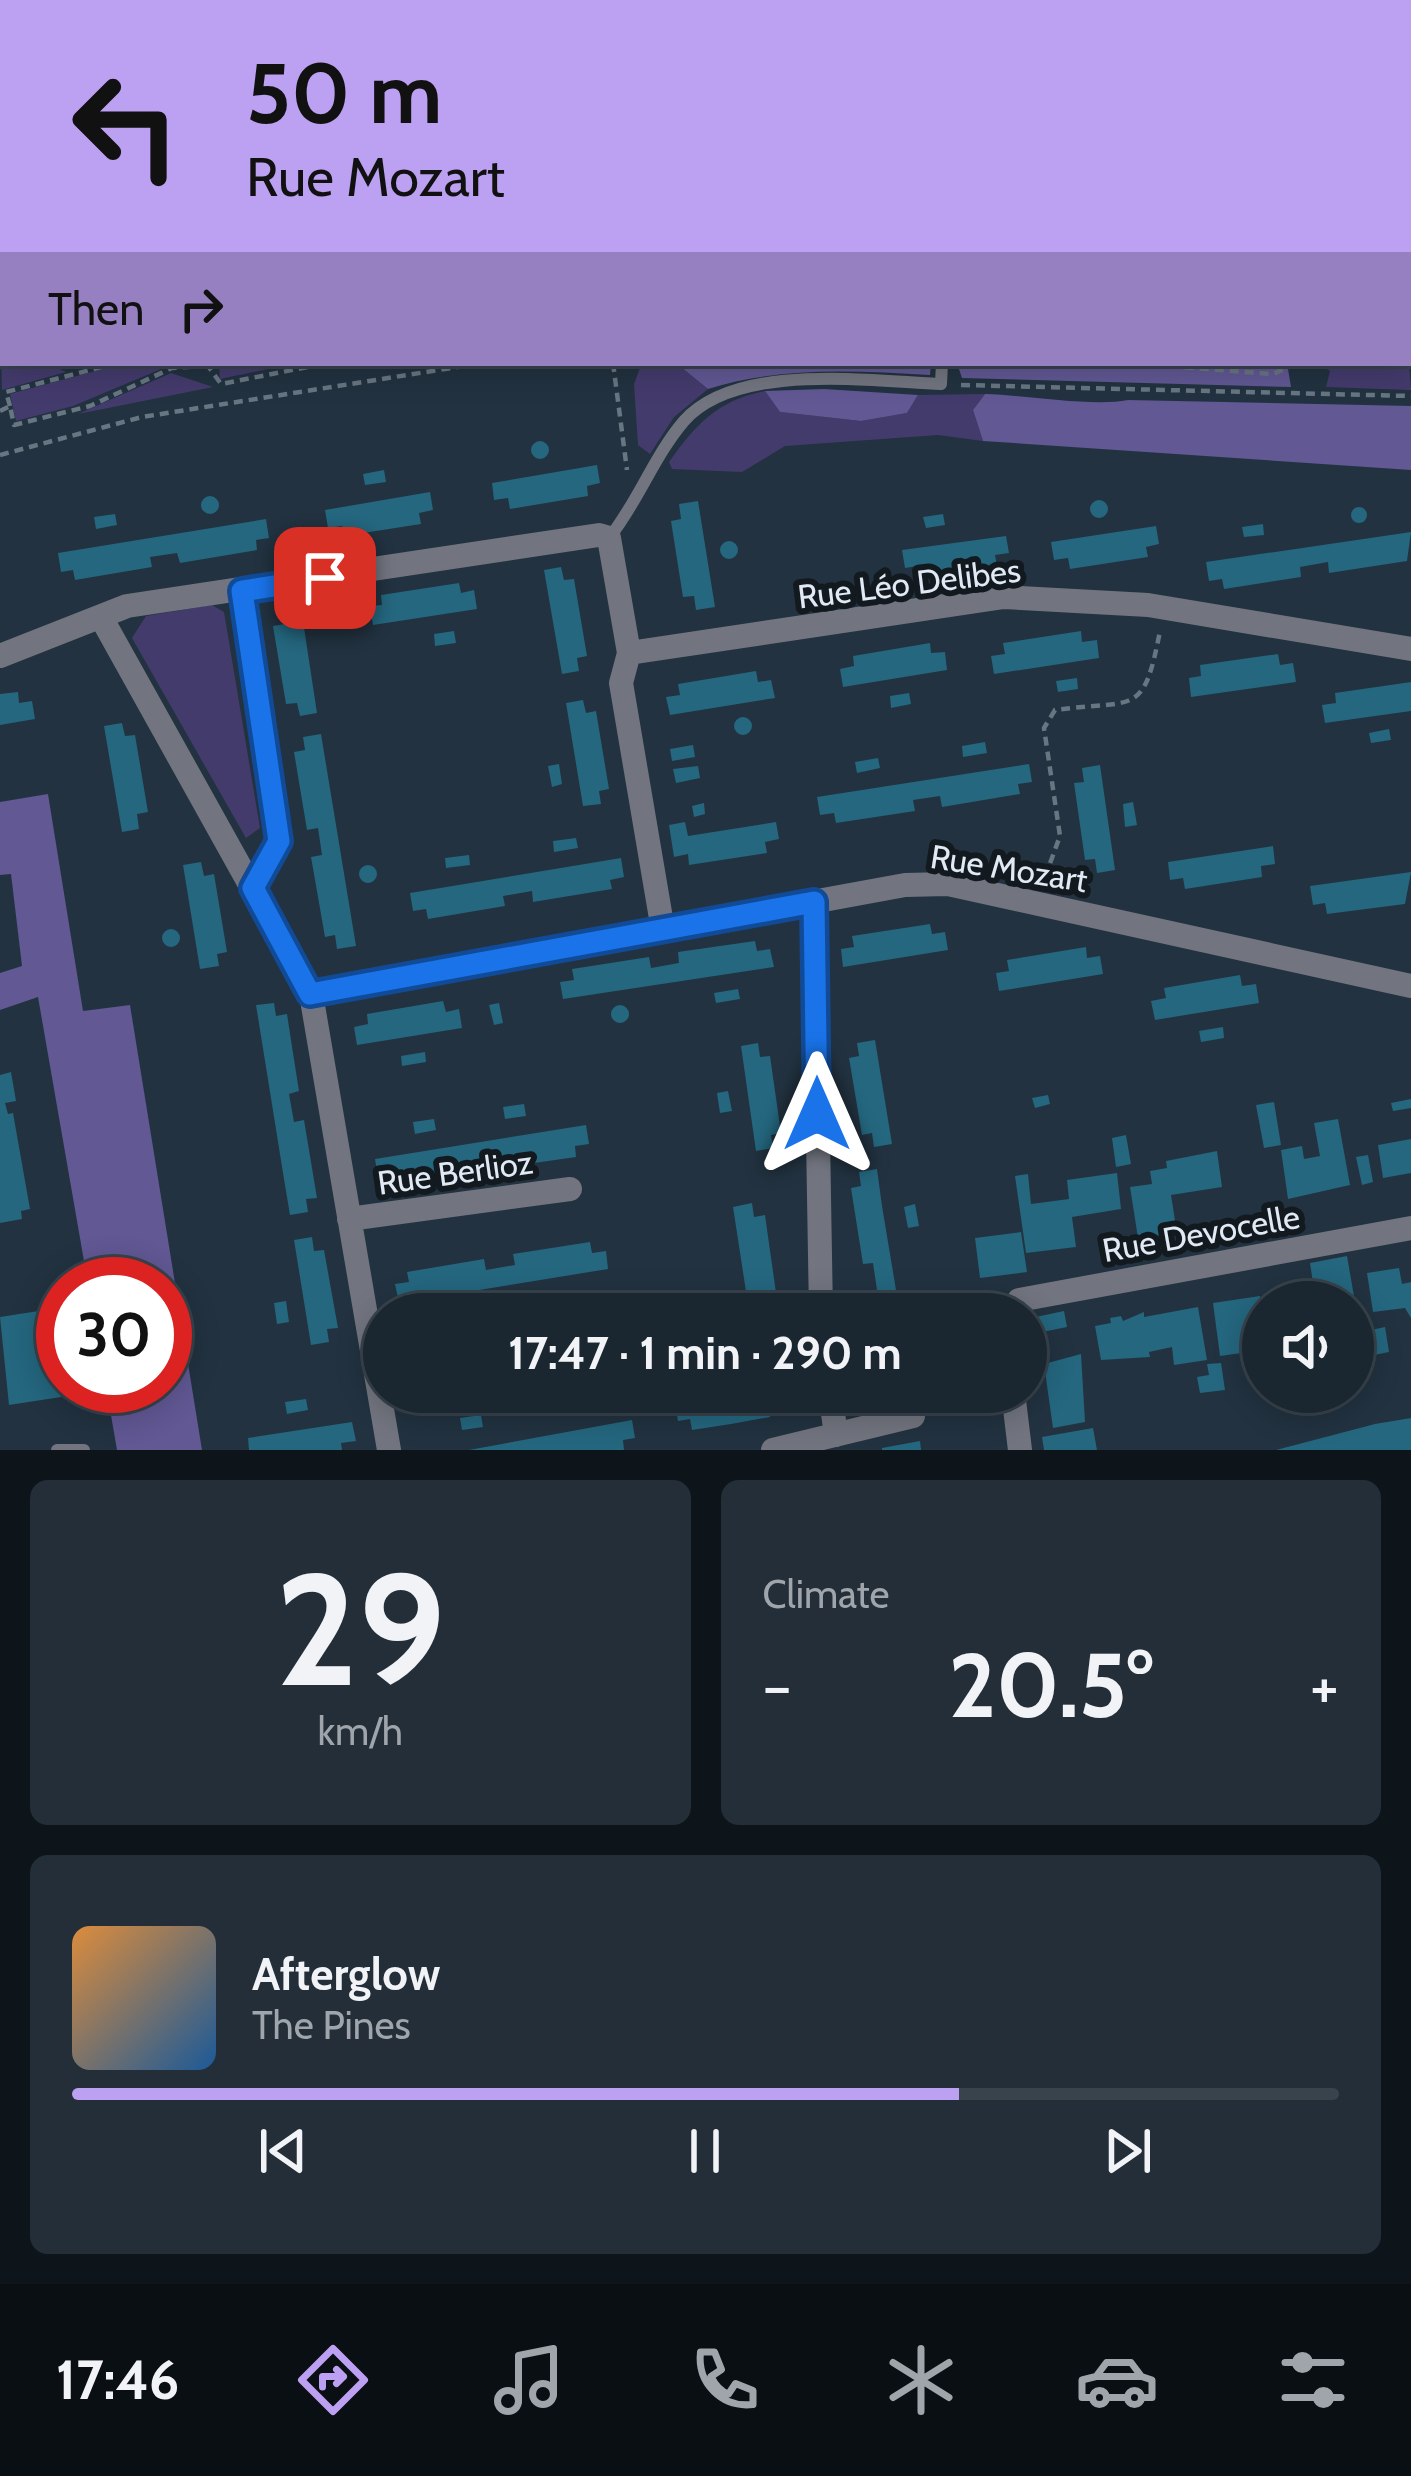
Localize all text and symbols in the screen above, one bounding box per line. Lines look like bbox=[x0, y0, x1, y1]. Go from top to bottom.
text: 50 m bbox=[246, 42, 442, 144]
icon: left bbox=[48, 48, 204, 204]
text: Rue Mozart bbox=[246, 144, 505, 210]
icon: right bbox=[168, 276, 234, 342]
text: Then bbox=[48, 282, 144, 336]
pin bbox=[274, 527, 376, 629]
icon: arrive bbox=[292, 545, 358, 611]
street label: Rue Léo Delibes bbox=[795, 549, 1023, 617]
street label: Rue Mozart bbox=[928, 836, 1090, 900]
position arrow bbox=[754, 1051, 880, 1177]
street label: Rue Berlioz bbox=[375, 1141, 535, 1203]
street label: Rue Devocelle bbox=[1099, 1196, 1303, 1270]
speed limit sign: 30 bbox=[36, 1257, 192, 1413]
map controls bbox=[1242, 1281, 1374, 1413]
button: sound bbox=[1242, 1281, 1374, 1413]
text: 17:47 · 1 min · 290 m bbox=[508, 1326, 902, 1380]
text: 29 bbox=[275, 1534, 445, 1724]
text: Climate bbox=[763, 1570, 889, 1618]
text: 20.5° bbox=[949, 1630, 1153, 1740]
text: − bbox=[763, 1645, 792, 1726]
text: + bbox=[1310, 1645, 1339, 1726]
text: km/h bbox=[318, 1707, 403, 1755]
text: Afterglow bbox=[252, 1947, 440, 2001]
text: The Pines bbox=[252, 2001, 411, 2049]
icon: previous bbox=[250, 2118, 316, 2184]
icon: pause bbox=[672, 2118, 738, 2184]
icon: next bbox=[1095, 2118, 1161, 2184]
icon: directions bbox=[291, 2338, 375, 2422]
icon: music bbox=[487, 2338, 571, 2422]
icon: phone bbox=[683, 2338, 767, 2422]
icon: climate bbox=[879, 2338, 963, 2422]
icon: car bbox=[1075, 2338, 1159, 2422]
icon: filters bbox=[1271, 2338, 1355, 2422]
text: 17:46 bbox=[56, 2347, 179, 2413]

